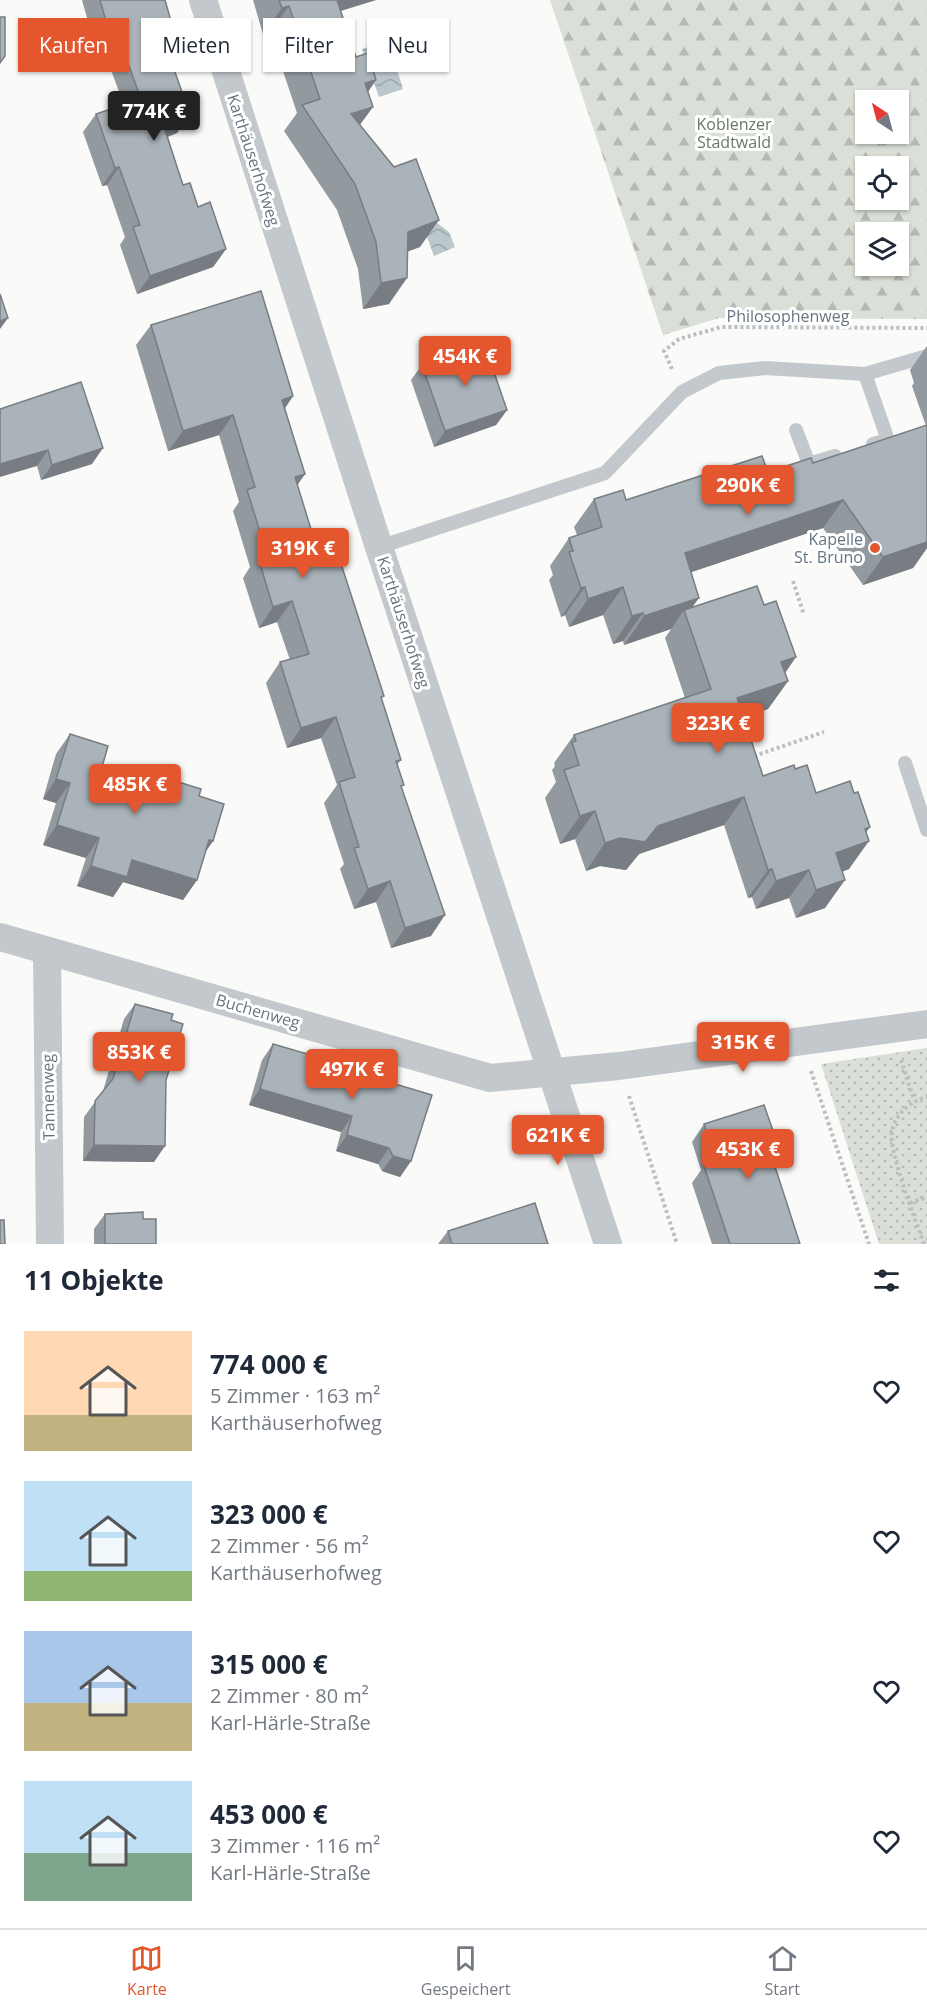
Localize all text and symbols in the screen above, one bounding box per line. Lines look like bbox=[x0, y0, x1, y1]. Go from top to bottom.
chip: Kaufen bbox=[18, 18, 129, 72]
chip: Mieten bbox=[141, 18, 251, 72]
chip: Filter bbox=[263, 18, 355, 72]
chip: Neu bbox=[367, 18, 449, 72]
north arrow bbox=[855, 90, 909, 144]
map controls bbox=[855, 90, 909, 276]
pin: 774K € bbox=[105, 91, 203, 142]
street label: Karthäuserhofweg bbox=[222, 91, 286, 229]
text: 774K € bbox=[122, 97, 186, 124]
park label: Koblenzer Stadtwald bbox=[696, 113, 772, 153]
button: locate bbox=[855, 156, 909, 210]
button: layers bbox=[855, 222, 909, 276]
street label: Philosophenweg bbox=[727, 305, 850, 327]
pin: 454K € bbox=[416, 336, 514, 387]
text: 454K € bbox=[433, 342, 497, 369]
pin: 290K € bbox=[699, 465, 797, 516]
text: 290K € bbox=[716, 471, 780, 498]
pin: 319K € bbox=[254, 528, 352, 579]
place label: Kapelle St. Bruno bbox=[794, 528, 863, 568]
text: 319K € bbox=[271, 534, 335, 561]
marker: Kapelle St. Bruno bbox=[868, 541, 882, 555]
street label: Karthäuserhofweg bbox=[372, 553, 436, 691]
pin: 323K € bbox=[669, 703, 767, 754]
text: 323K € bbox=[686, 709, 750, 736]
pin: 485K € bbox=[86, 764, 184, 815]
text: 485K € bbox=[103, 770, 167, 797]
street label: Buchenweg bbox=[213, 989, 303, 1034]
pin: 315K € bbox=[694, 1022, 792, 1073]
text: 315K € bbox=[711, 1028, 775, 1055]
pin: 853K € bbox=[90, 1032, 188, 1083]
text: 853K € bbox=[107, 1038, 171, 1065]
pin: 497K € bbox=[303, 1049, 401, 1100]
street label: Tannenweg bbox=[36, 1053, 60, 1140]
text: 497K € bbox=[320, 1055, 384, 1082]
pin: 621K € bbox=[509, 1115, 607, 1166]
text: 621K € bbox=[526, 1121, 590, 1148]
pin: 453K € bbox=[699, 1129, 797, 1180]
text: 453K € bbox=[716, 1135, 780, 1162]
text: 11 Objekte bbox=[24, 1262, 164, 1298]
icon: filters bbox=[870, 1264, 903, 1297]
text: 774 000 € bbox=[210, 1346, 328, 1382]
icon: home bbox=[72, 1355, 144, 1427]
icon: heart bbox=[870, 1375, 903, 1408]
text: 5 Zimmer · 163 m² bbox=[210, 1382, 380, 1409]
text: Karthäuserhofweg bbox=[210, 1409, 382, 1436]
text: 323 000 € bbox=[210, 1496, 328, 1532]
icon: home bbox=[72, 1505, 144, 1577]
icon: heart bbox=[870, 1525, 903, 1558]
text: 2 Zimmer · 56 m² bbox=[210, 1532, 369, 1559]
text: Karthäuserhofweg bbox=[210, 1559, 382, 1586]
text: 315 000 € bbox=[210, 1646, 328, 1682]
icon: home bbox=[72, 1655, 144, 1727]
icon: heart bbox=[870, 1675, 903, 1708]
text: 2 Zimmer · 80 m² bbox=[210, 1682, 369, 1709]
text: Karl-Härle-Straße bbox=[210, 1709, 371, 1736]
text: 453 000 € bbox=[210, 1796, 328, 1832]
icon: home bbox=[72, 1805, 144, 1877]
icon: heart bbox=[870, 1825, 903, 1858]
text: 3 Zimmer · 116 m² bbox=[210, 1832, 380, 1859]
text: Karl-Härle-Straße bbox=[210, 1859, 371, 1886]
tab: Karte bbox=[127, 1942, 167, 2000]
tab: Gespeichert bbox=[421, 1942, 511, 2000]
tab: Start bbox=[764, 1942, 800, 2000]

